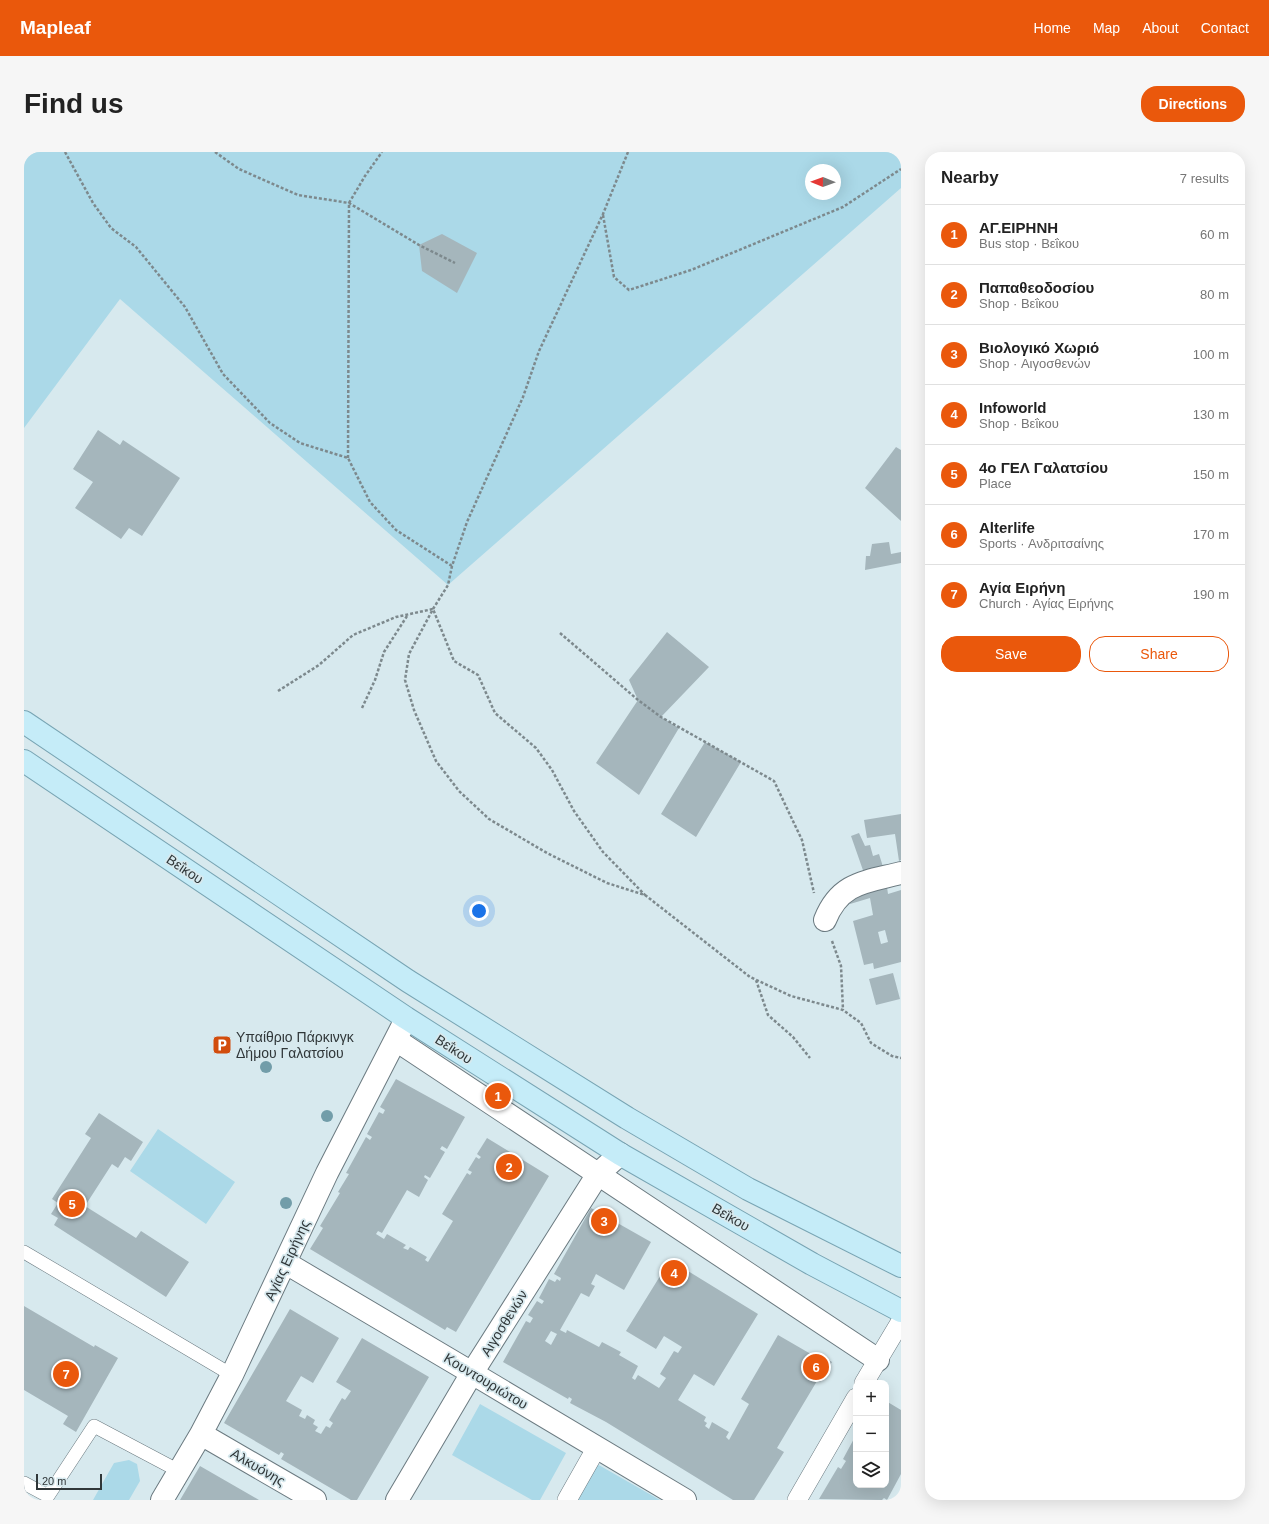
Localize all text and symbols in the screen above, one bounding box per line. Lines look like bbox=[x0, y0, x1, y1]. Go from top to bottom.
text: Mapleaf bbox=[20, 17, 91, 38]
text: Home bbox=[1034, 20, 1071, 36]
text: Map bbox=[1093, 20, 1120, 36]
text: About bbox=[1142, 20, 1179, 36]
text: Contact bbox=[1201, 20, 1249, 36]
button: Directions bbox=[1141, 86, 1245, 122]
text: Find us bbox=[24, 88, 124, 119]
north arrow bbox=[805, 164, 841, 200]
text: Nearby bbox=[941, 168, 999, 187]
text: 7 results bbox=[1180, 171, 1229, 186]
text: ΑΓ.ΕΙΡΗΝΗ bbox=[979, 219, 1058, 236]
text: 1 bbox=[950, 227, 958, 242]
text: 60 m bbox=[1200, 227, 1229, 242]
text: Bus stop · Βεΐκου bbox=[979, 236, 1079, 251]
text: Παπαθεοδοσίου bbox=[979, 279, 1094, 296]
text: 2 bbox=[950, 287, 958, 302]
text: 80 m bbox=[1200, 287, 1229, 302]
text: Shop · Βεΐκου bbox=[979, 296, 1059, 311]
text: Βιολογικό Χωριό bbox=[979, 339, 1099, 356]
text: 3 bbox=[950, 347, 958, 362]
text: 100 m bbox=[1193, 347, 1229, 362]
text: Shop · Αιγοσθενών bbox=[979, 356, 1090, 371]
text: Infoworld bbox=[979, 399, 1047, 416]
text: 4 bbox=[950, 407, 958, 422]
text: 130 m bbox=[1193, 407, 1229, 422]
text: Shop · Βεΐκου bbox=[979, 416, 1059, 431]
text: 4ο ΓΕΛ Γαλατσίου bbox=[979, 459, 1108, 476]
text: 5 bbox=[950, 467, 958, 482]
text: 150 m bbox=[1193, 467, 1229, 482]
text: Place bbox=[979, 476, 1012, 491]
text: Alterlife bbox=[979, 519, 1035, 536]
text: 6 bbox=[950, 527, 958, 542]
text: 170 m bbox=[1193, 527, 1229, 542]
text: Sports · Ανδριτσαίνης bbox=[979, 536, 1104, 551]
text: Αγία Ειρήνη bbox=[979, 579, 1065, 596]
text: 7 bbox=[950, 587, 958, 602]
text: 190 m bbox=[1193, 587, 1229, 602]
text: Church · Αγίας Ειρήνης bbox=[979, 596, 1114, 611]
button: Save bbox=[941, 636, 1081, 672]
button: Share bbox=[1089, 636, 1229, 672]
street label: Βεΐκου bbox=[164, 851, 206, 887]
your location bbox=[469, 901, 489, 921]
place label: Υπαίθριο Πάρκινγκ Δήμου Γαλατσίου bbox=[236, 1029, 355, 1061]
street label: Βεΐκου bbox=[432, 1031, 476, 1067]
parking icon: Υπαίθριο Πάρκινγκ Δήμου Γαλατσίου bbox=[211, 1034, 233, 1056]
pin: 1 bbox=[485, 1081, 511, 1111]
pin: 2 bbox=[496, 1152, 522, 1182]
pin: 5 bbox=[59, 1189, 85, 1219]
street label: Βεΐκου bbox=[709, 1200, 753, 1234]
pin: 3 bbox=[591, 1206, 617, 1236]
street label: Αγίας Ειρήνης bbox=[261, 1217, 313, 1303]
pin: 4 bbox=[661, 1258, 687, 1288]
street label: Αιγοσθενών bbox=[477, 1287, 531, 1359]
street label: Κουντουριώτου bbox=[441, 1350, 531, 1412]
pin: 6 bbox=[803, 1352, 829, 1382]
pin: 7 bbox=[53, 1359, 79, 1389]
map controls bbox=[853, 1380, 889, 1488]
button: + bbox=[853, 1380, 889, 1416]
button: − bbox=[853, 1416, 889, 1452]
street label: Αλκυόνης bbox=[228, 1445, 288, 1489]
button: layers bbox=[853, 1452, 889, 1488]
scale bar bbox=[36, 1472, 102, 1491]
text: 20 m bbox=[42, 1475, 66, 1487]

